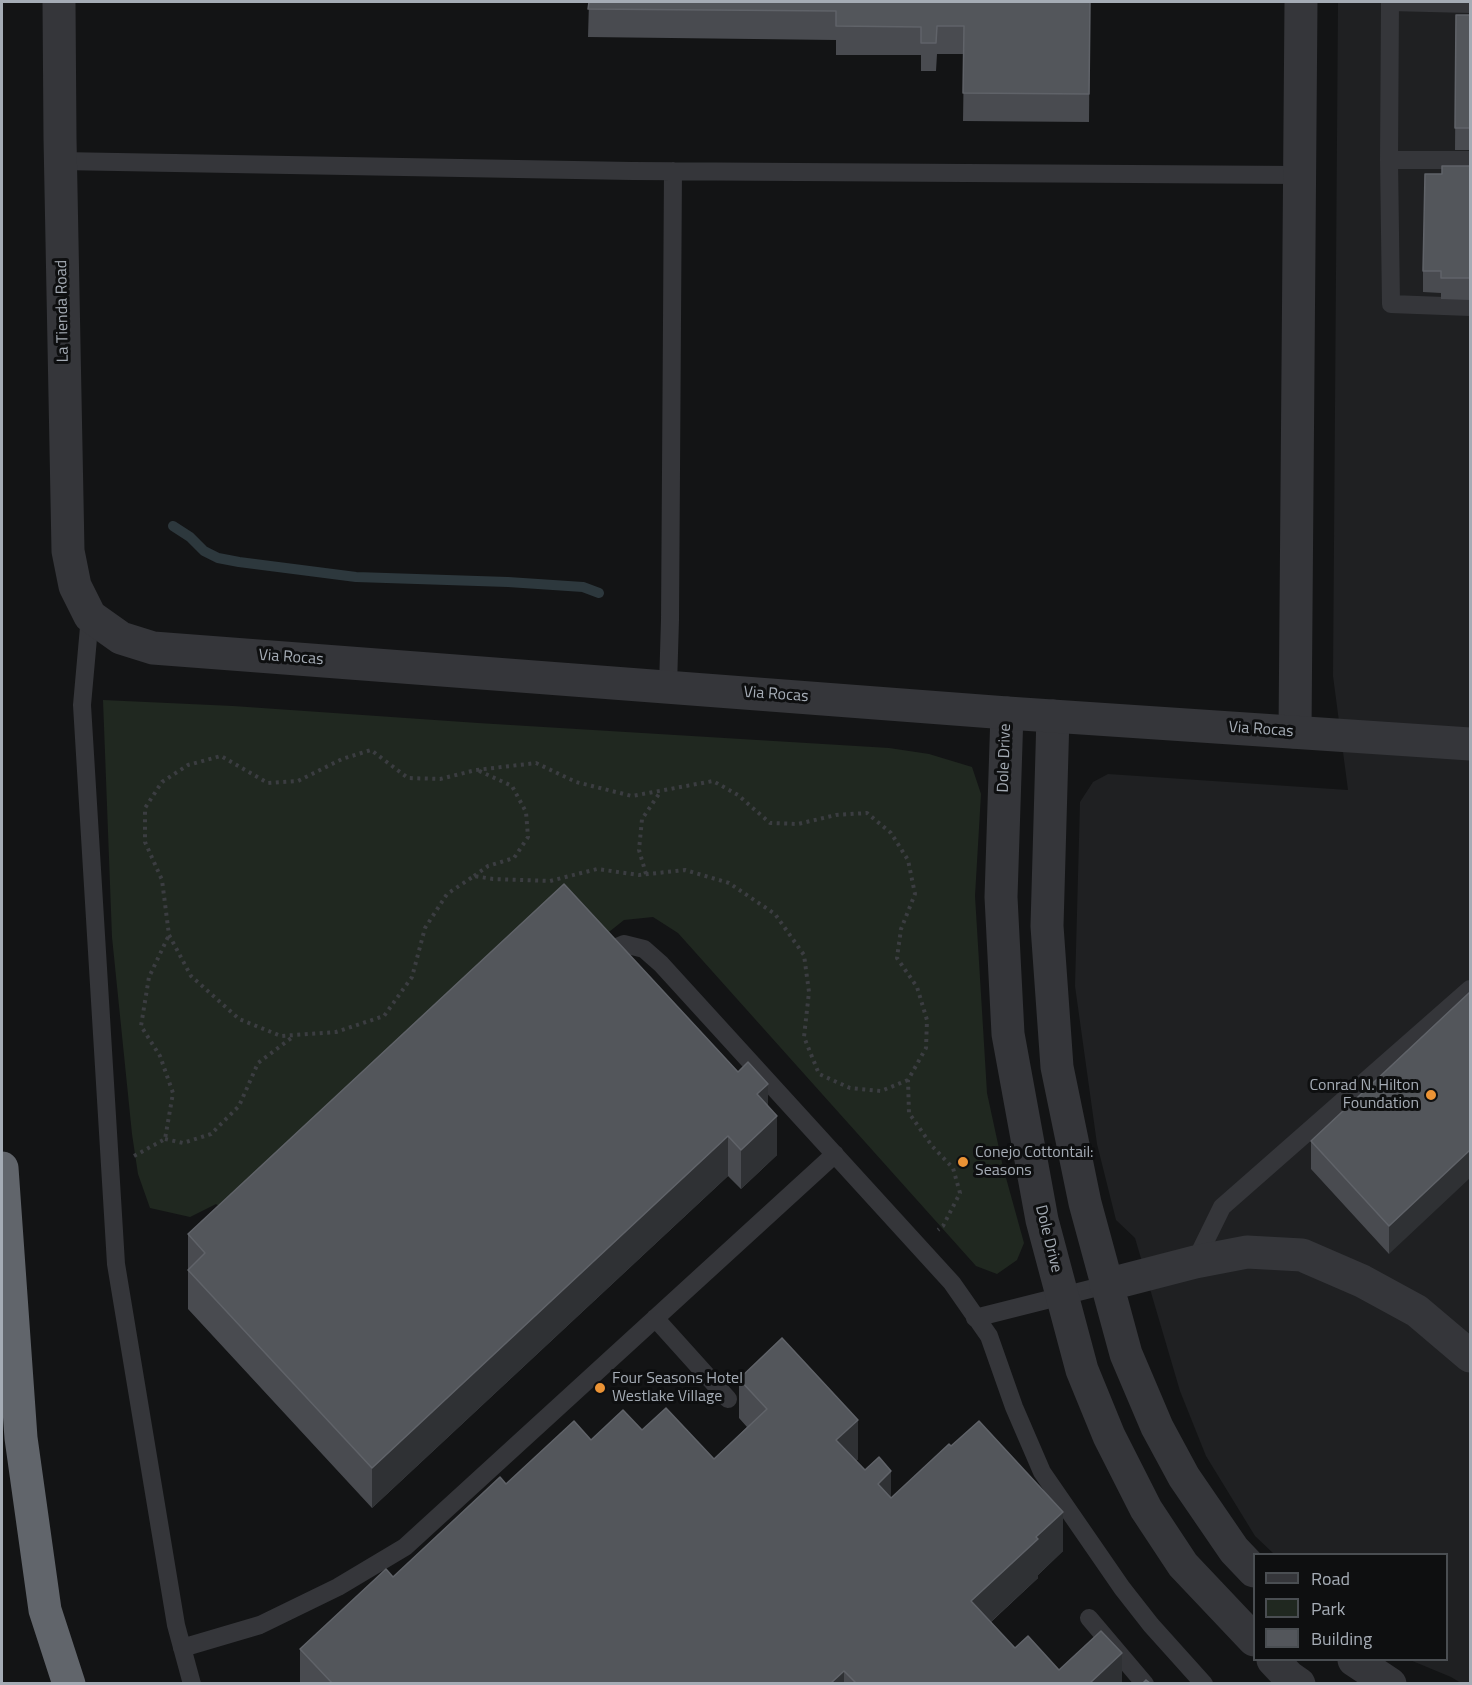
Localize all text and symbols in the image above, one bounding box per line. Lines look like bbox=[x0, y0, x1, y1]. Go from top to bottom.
street label: La Tienda Road bbox=[53, 260, 73, 362]
street label: Via Rocas bbox=[258, 646, 324, 670]
street label: Via Rocas bbox=[743, 683, 809, 707]
street label: Via Rocas bbox=[1228, 718, 1294, 742]
street label: Dole Drive bbox=[994, 723, 1016, 793]
place label: Conrad N. Hilton Foundation bbox=[1309, 1076, 1419, 1114]
marker: Conrad N. Hilton Foundation bbox=[1424, 1088, 1438, 1102]
place label: Conejo Cottontail: Seasons bbox=[975, 1143, 1094, 1181]
marker: Conejo Cottontail: Seasons bbox=[956, 1155, 970, 1169]
street label: Dole Drive bbox=[1030, 1203, 1066, 1275]
place label: Four Seasons Hotel Westlake Village bbox=[612, 1369, 743, 1407]
marker: Four Seasons Hotel Westlake Village bbox=[593, 1381, 607, 1395]
legend bbox=[1253, 1553, 1448, 1661]
text: Road bbox=[1311, 1565, 1350, 1592]
text: Park bbox=[1311, 1595, 1345, 1622]
text: Building bbox=[1311, 1625, 1372, 1652]

